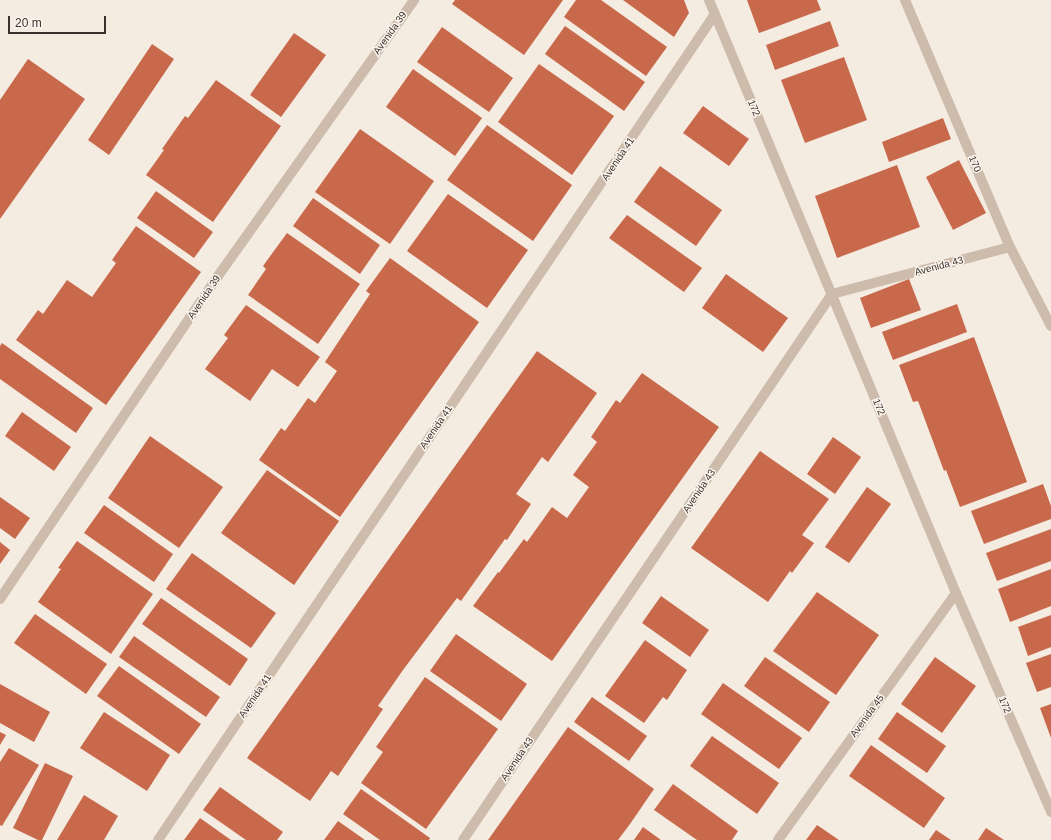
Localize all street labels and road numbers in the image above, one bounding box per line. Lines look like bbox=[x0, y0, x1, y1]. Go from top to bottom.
street label: Avenida 39 bbox=[371, 9, 409, 57]
street label: 172 bbox=[745, 98, 763, 118]
street label: Avenida 41 bbox=[599, 135, 637, 183]
street label: 170 bbox=[966, 154, 984, 174]
street label: Avenida 43 bbox=[913, 254, 965, 278]
street label: Avenida 39 bbox=[185, 273, 223, 321]
street label: 172 bbox=[870, 397, 888, 417]
street label: Avenida 41 bbox=[417, 403, 455, 451]
street label: Avenida 43 bbox=[680, 467, 718, 515]
street label: Avenida 41 bbox=[236, 672, 274, 720]
street label: Avenida 45 bbox=[847, 692, 887, 740]
street label: 172 bbox=[996, 695, 1014, 715]
street label: Avenida 43 bbox=[498, 735, 536, 783]

